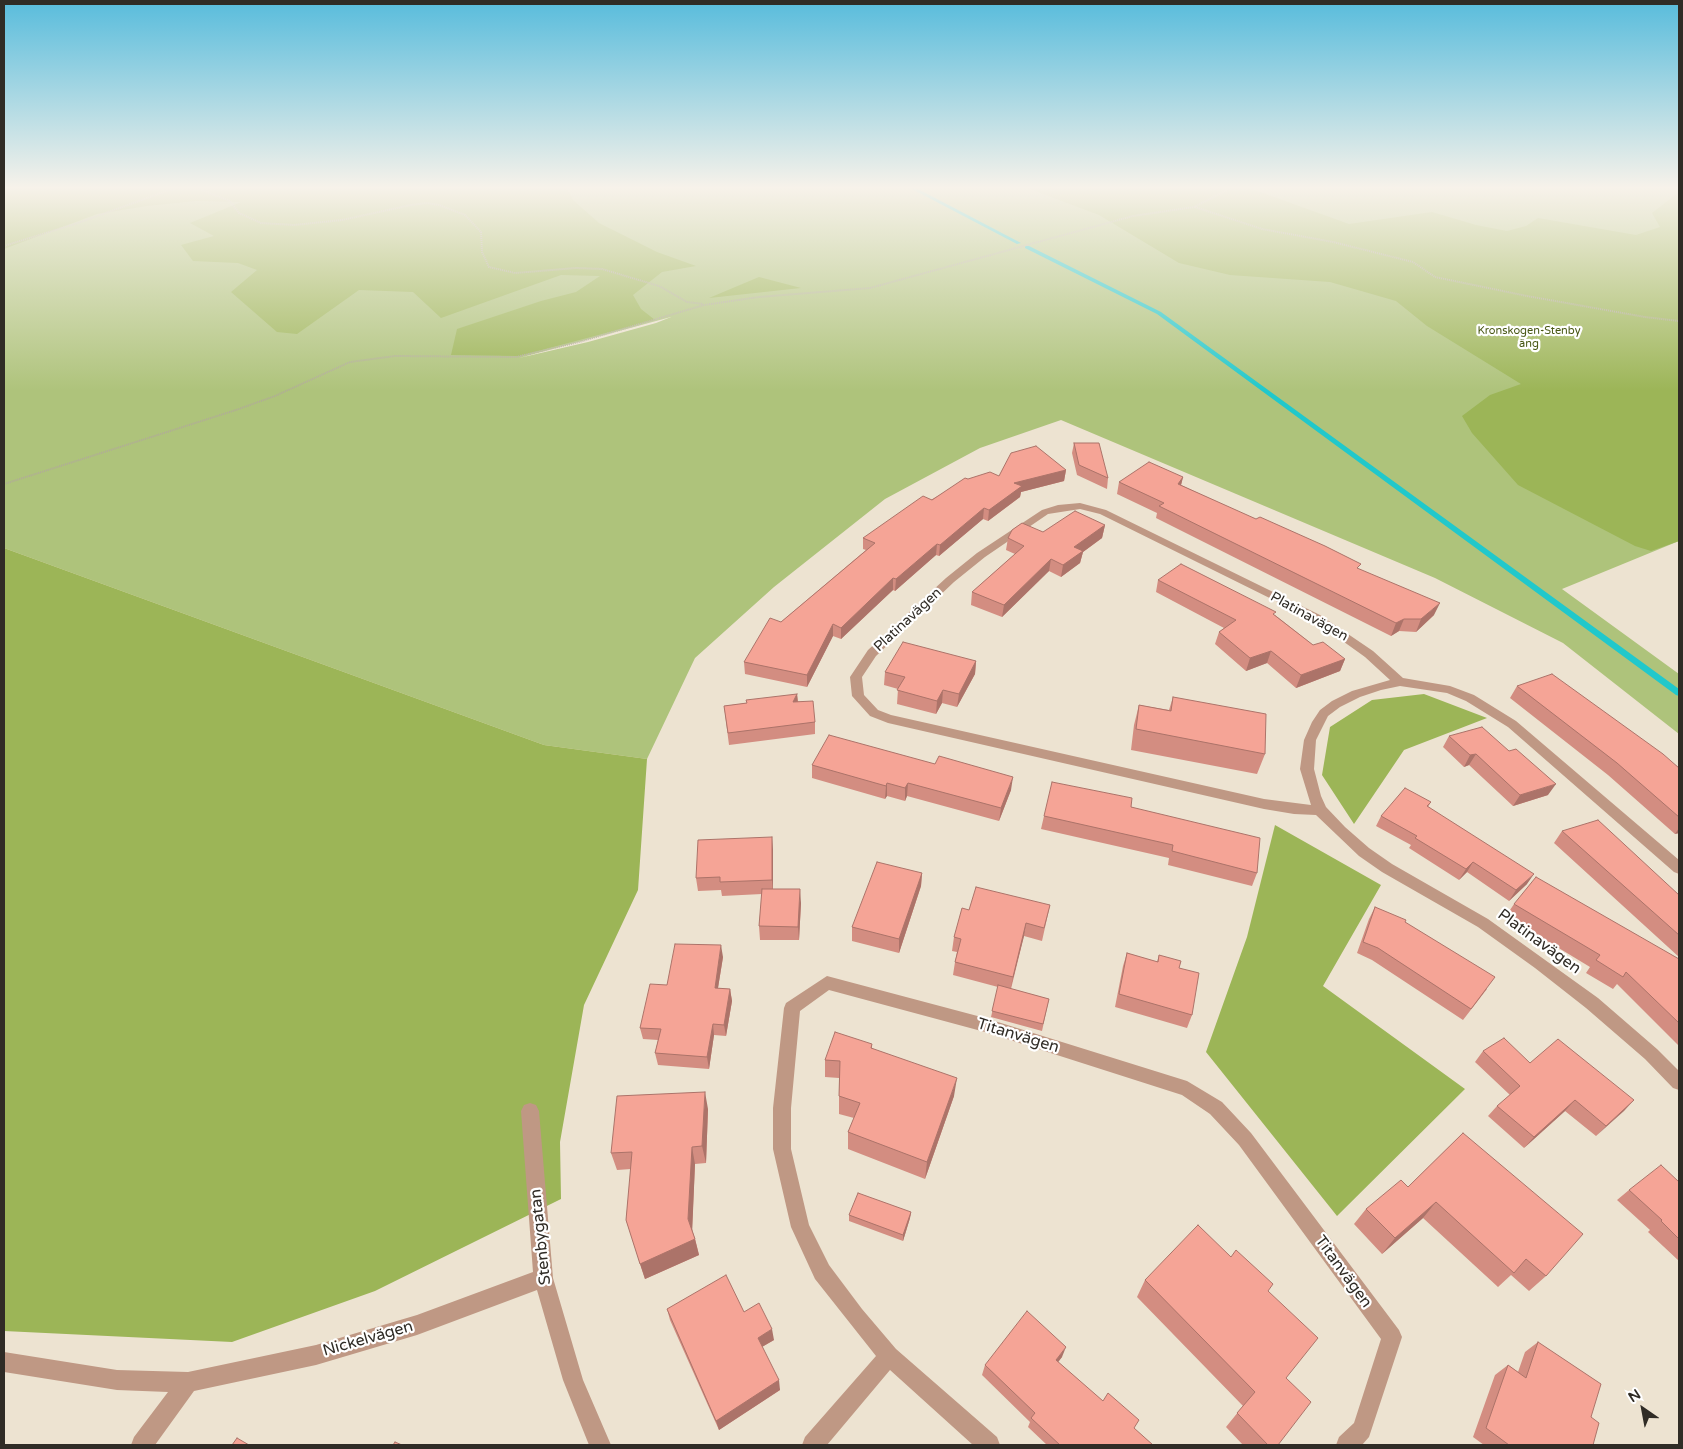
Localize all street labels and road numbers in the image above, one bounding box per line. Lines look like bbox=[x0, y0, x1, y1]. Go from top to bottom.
street label: Platinavägen bbox=[871, 584, 945, 656]
street label: Platinavägen bbox=[1267, 589, 1351, 645]
street label: Platinavägen bbox=[1494, 905, 1584, 979]
street label: Titanvägen bbox=[975, 1014, 1061, 1058]
street label: Stenbygatan bbox=[526, 1188, 556, 1286]
street label: Titanvägen bbox=[1310, 1232, 1376, 1312]
street label: Nickelvägen bbox=[321, 1317, 415, 1361]

